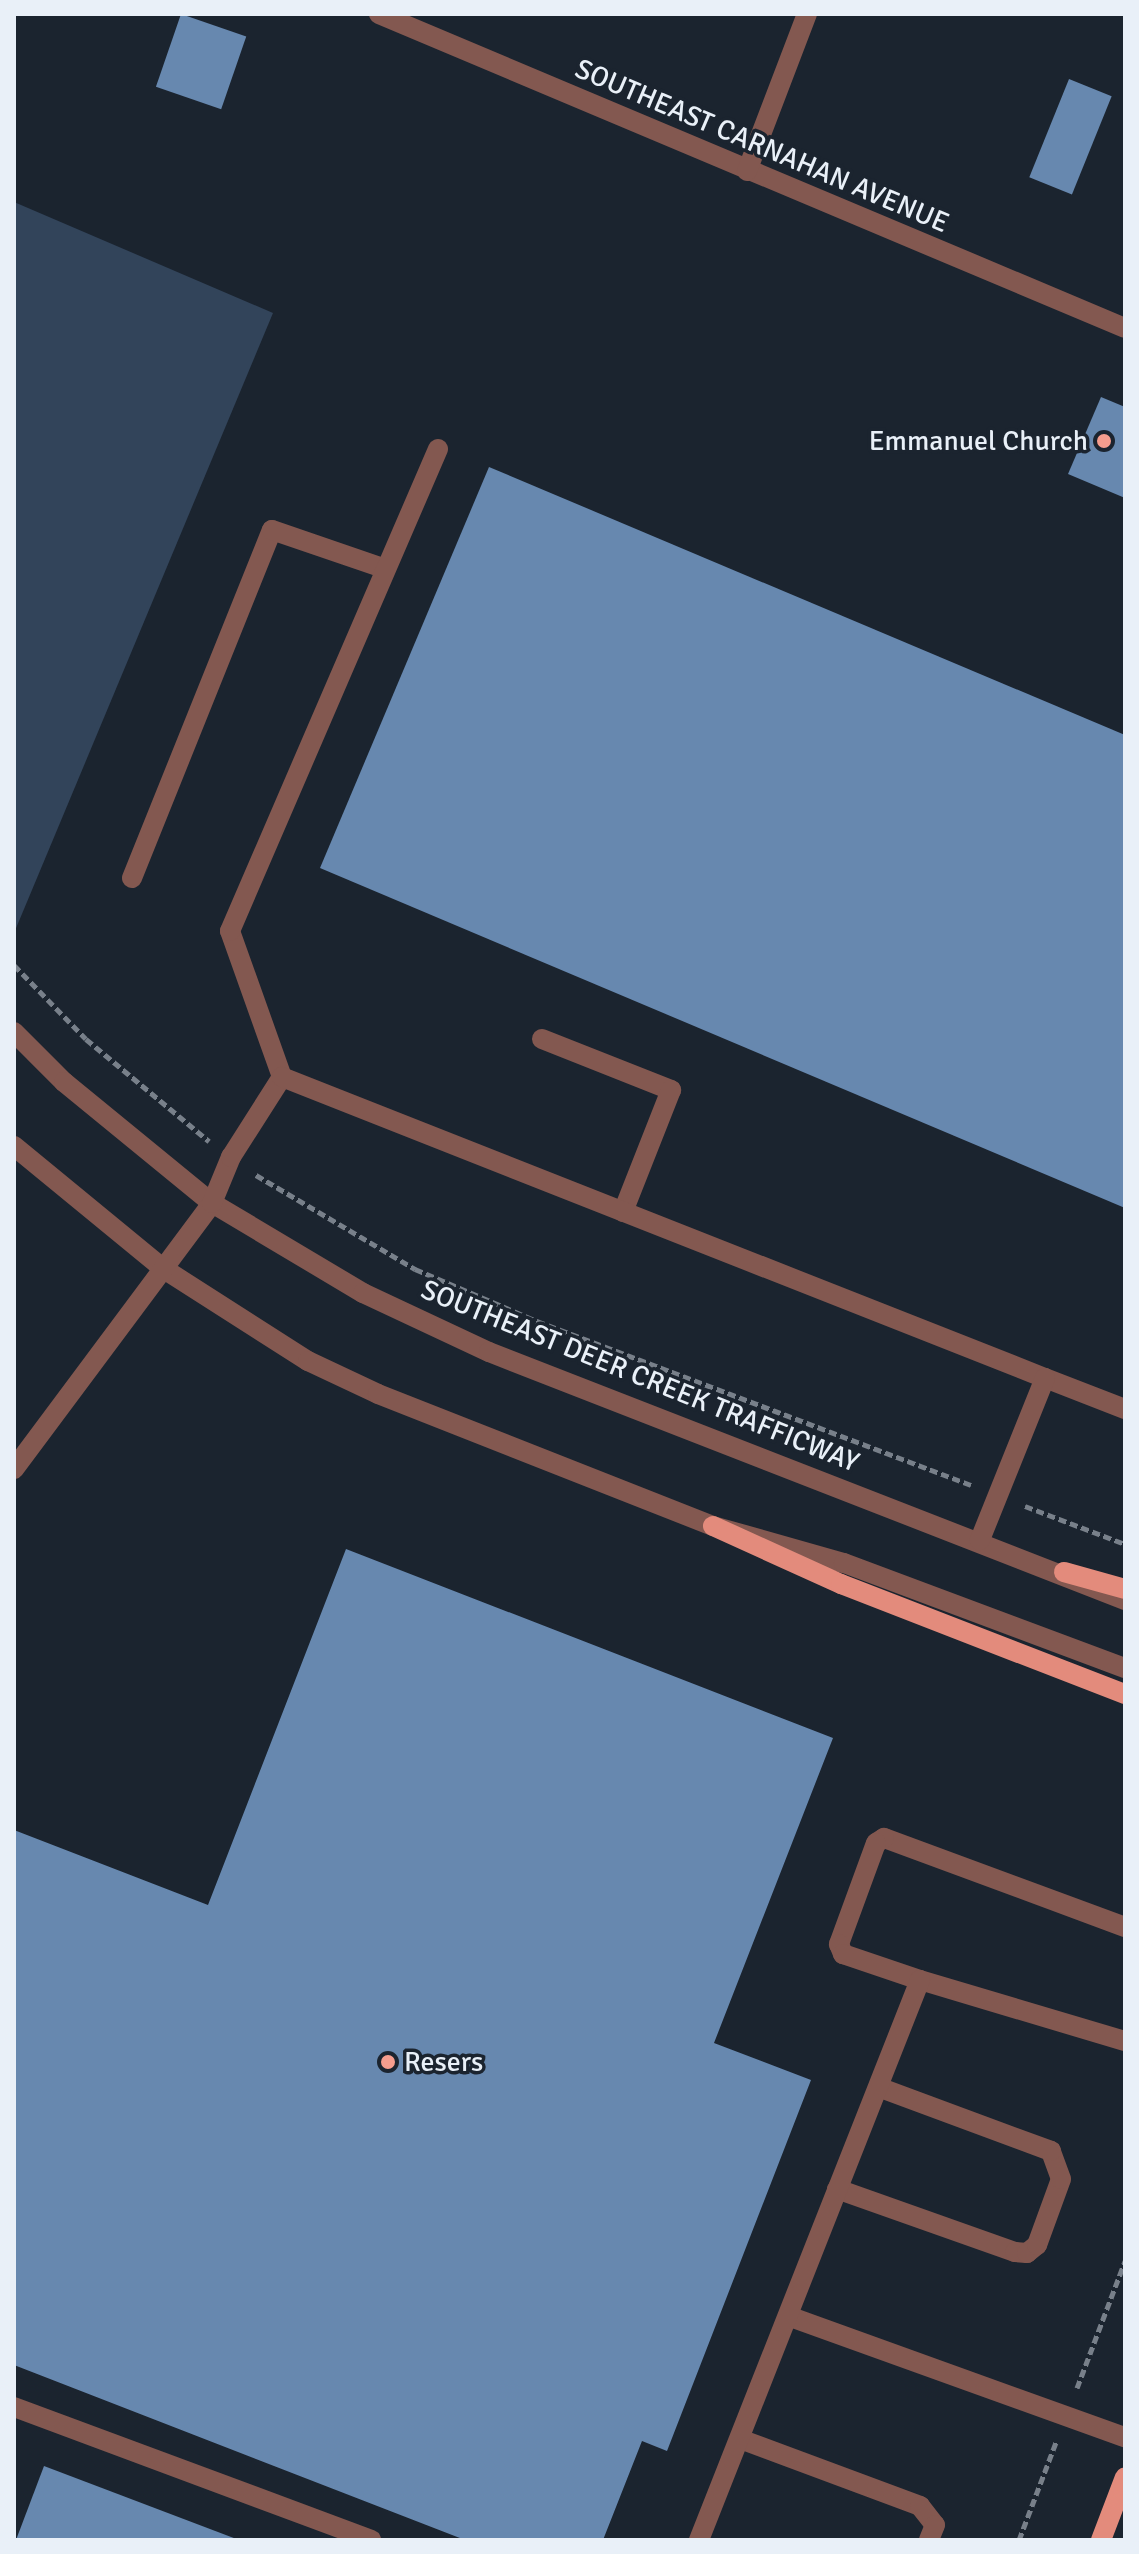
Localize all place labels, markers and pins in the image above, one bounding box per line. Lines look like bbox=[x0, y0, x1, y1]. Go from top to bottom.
place label: Emmanuel Church bbox=[869, 424, 1088, 458]
marker: Emmanuel Church bbox=[1095, 432, 1113, 450]
place label: Resers bbox=[404, 2045, 483, 2079]
marker: Resers bbox=[379, 2053, 397, 2071]

